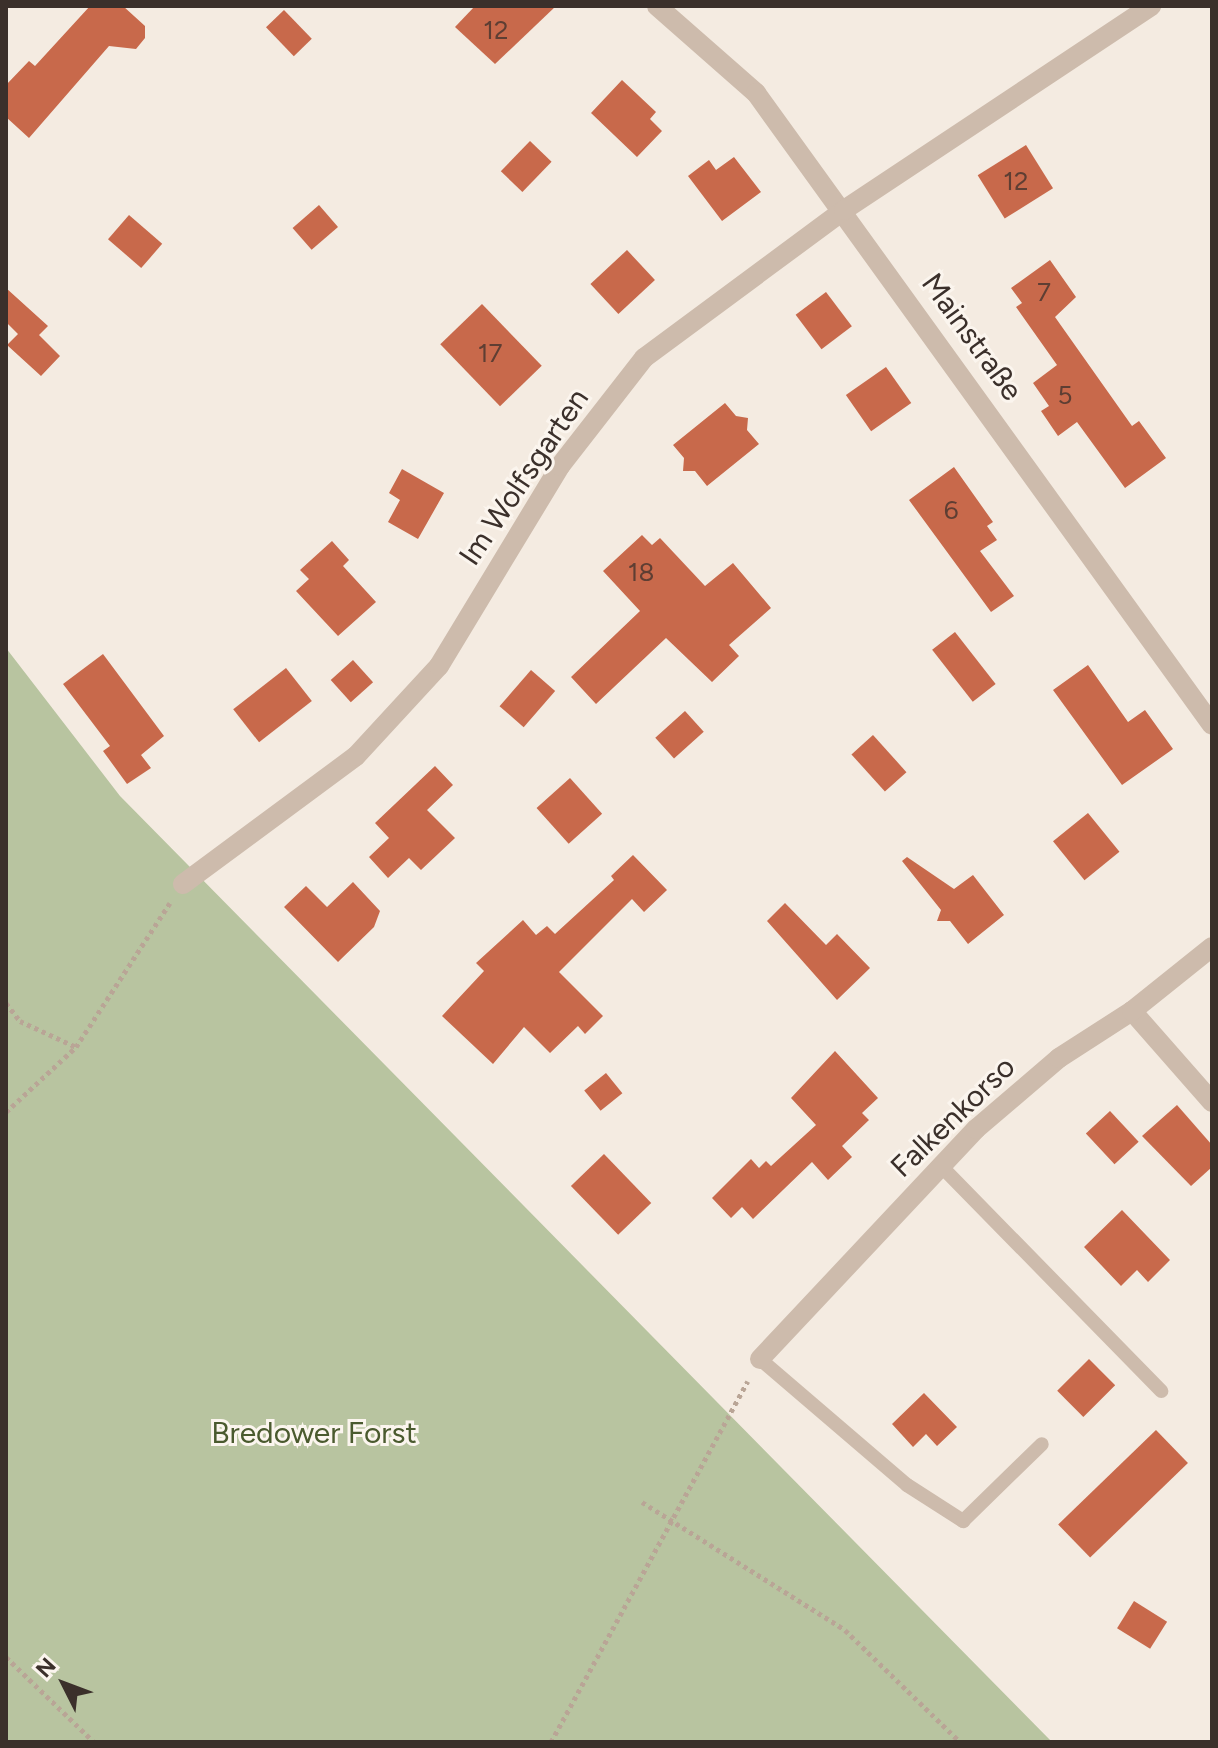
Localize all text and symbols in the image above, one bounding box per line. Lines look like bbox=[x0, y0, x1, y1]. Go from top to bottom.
house number: 12 bbox=[483, 15, 509, 47]
house number: 12 bbox=[1003, 166, 1029, 198]
street label: Mainstraße bbox=[914, 266, 1030, 408]
house number: 7 bbox=[1037, 277, 1051, 309]
house number: 17 bbox=[478, 338, 502, 370]
house number: 5 bbox=[1058, 380, 1072, 412]
street label: Im Wolfsgarten bbox=[452, 382, 596, 572]
house number: 6 bbox=[944, 495, 958, 527]
house number: 18 bbox=[628, 557, 654, 589]
street label: Falkenkorso bbox=[883, 1049, 1023, 1185]
park label: Bredower Forst bbox=[211, 1415, 417, 1451]
north arrow bbox=[24, 1644, 104, 1724]
text: N bbox=[30, 1652, 62, 1683]

